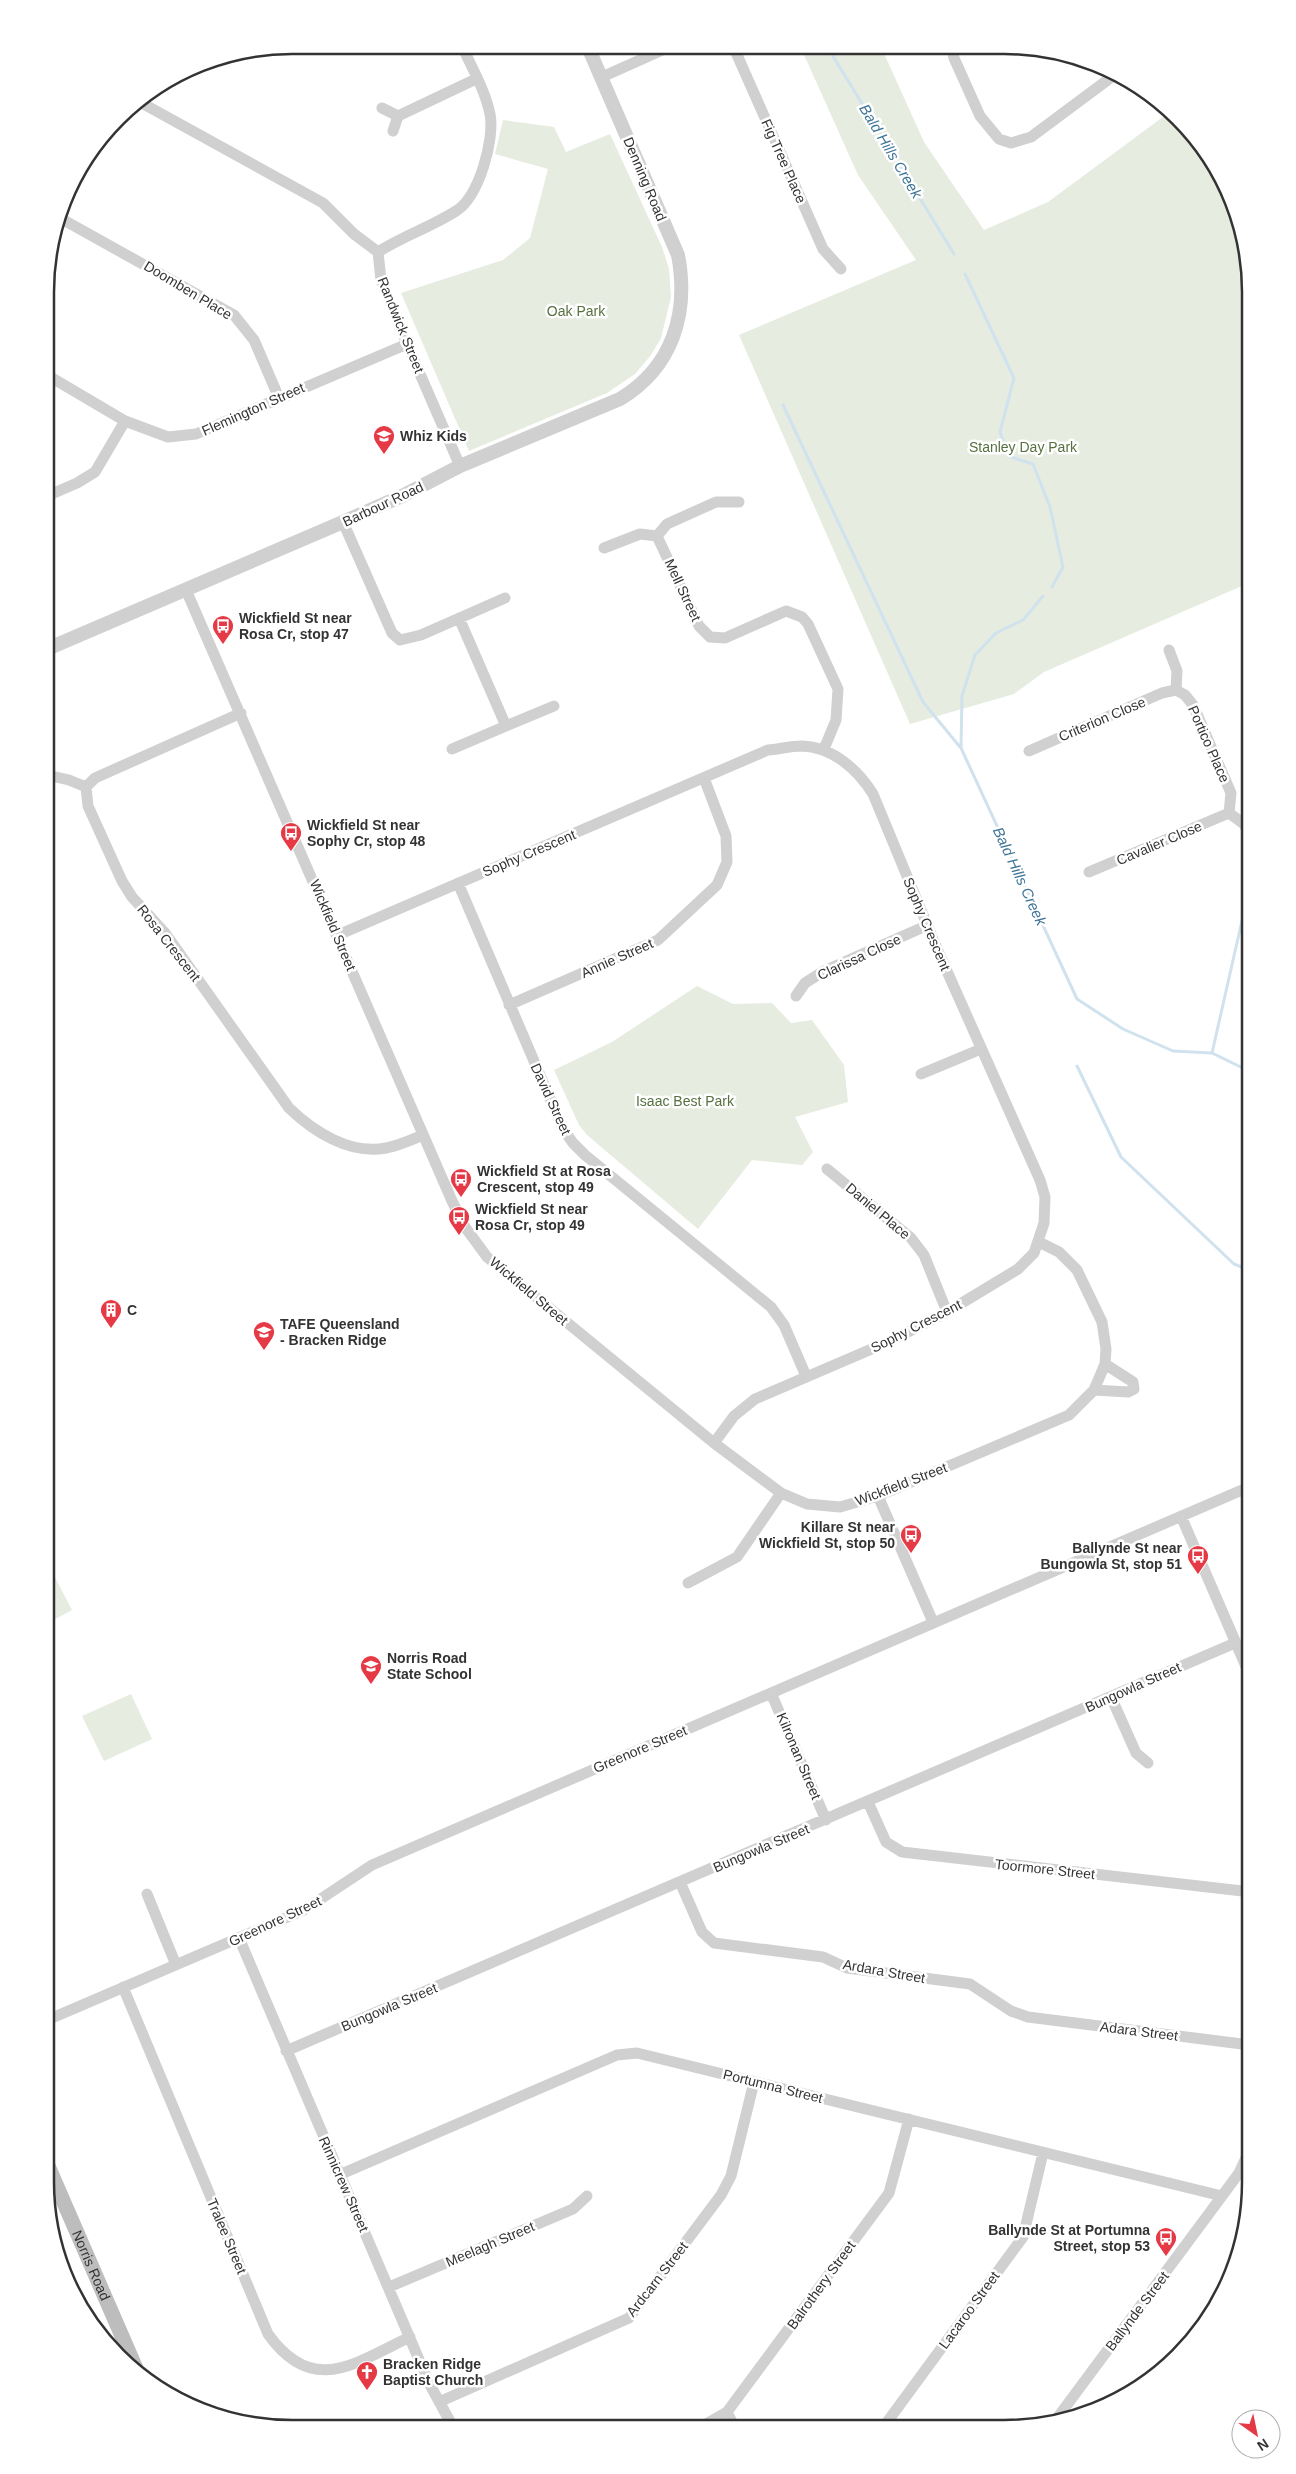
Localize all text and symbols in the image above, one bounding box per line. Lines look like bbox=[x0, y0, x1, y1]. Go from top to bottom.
water label: Bald Hills Creek bbox=[856, 101, 927, 202]
street label: Fig Tree Place bbox=[758, 117, 810, 206]
street label: Denning Road bbox=[620, 135, 670, 223]
street label: Doomben Place bbox=[141, 257, 235, 323]
street label: Randwick Street bbox=[374, 275, 428, 375]
park label: Oak Park bbox=[547, 303, 606, 319]
street label: Flemington Street bbox=[199, 379, 307, 439]
school or university icon: Whiz Kids bbox=[372, 424, 396, 455]
place label: Whiz Kids bbox=[400, 428, 467, 444]
park label: Stanley Day Park bbox=[969, 439, 1078, 455]
street label: Barbour Road bbox=[340, 478, 426, 530]
street label: Mell Street bbox=[662, 556, 704, 624]
place label: Wickfield St near Rosa Cr, stop 47 bbox=[239, 610, 352, 642]
bus stop icon: Wickfield St near Rosa Cr, stop 47 bbox=[211, 614, 235, 645]
street label: Criterion Close bbox=[1056, 693, 1148, 744]
street label: Portico Place bbox=[1185, 703, 1233, 785]
place label: Wickfield St near Sophy Cr, stop 48 bbox=[307, 817, 425, 849]
street label: Cavalier Close bbox=[1114, 818, 1204, 868]
bus stop icon: Wickfield St near Sophy Cr, stop 48 bbox=[279, 821, 303, 852]
water label: Bald Hills Creek bbox=[990, 824, 1051, 929]
street label: Sophy Crescent bbox=[480, 826, 578, 880]
street label: Sophy Crescent bbox=[900, 875, 954, 973]
street label: Wickfield Street bbox=[307, 877, 359, 973]
street label: Rosa Crescent bbox=[134, 902, 204, 984]
street label: Clarissa Close bbox=[815, 931, 903, 983]
street label: Annie Street bbox=[579, 935, 656, 981]
street label: David Street bbox=[527, 1061, 575, 1137]
park label: Isaac Best Park bbox=[636, 1093, 735, 1109]
place label: Wickfield St at Rosa Crescent, stop 49 bbox=[477, 1163, 611, 1195]
bus stop icon: Wickfield St at Rosa Crescent, stop 49 bbox=[449, 1167, 473, 1198]
street label: Daniel Place bbox=[843, 1180, 913, 1243]
place label: Wickfield St near Rosa Cr, stop 49 bbox=[475, 1201, 588, 1233]
bus stop icon: Wickfield St near Rosa Cr, stop 49 bbox=[447, 1205, 471, 1236]
street label: Wickfield Street bbox=[487, 1254, 571, 1328]
street label: Sophy Crescent bbox=[868, 1296, 964, 1356]
building icon: C bbox=[99, 1298, 123, 1329]
place label: C bbox=[127, 1302, 137, 1318]
place label: TAFE Queensland - Bracken Ridge bbox=[280, 1316, 400, 1348]
school or university icon: TAFE Queensland - Bracken Ridge bbox=[252, 1320, 276, 1351]
street label: Wickfield Street bbox=[853, 1459, 949, 1509]
place label: Killare St near Wickfield St, stop 50 bbox=[759, 1519, 896, 1551]
bus stop icon: Killare St near Wickfield St, stop 50 bbox=[899, 1523, 923, 1554]
place label: Ballynde St near Bungowla St, stop 51 bbox=[1040, 1540, 1183, 1572]
bus stop icon: Ballynde St near Bungowla St, stop 51 bbox=[1186, 1544, 1210, 1575]
place label: Norris Road State School bbox=[387, 1650, 472, 1682]
school or university icon: Norris Road State School bbox=[359, 1654, 383, 1685]
street label: Bungowla Street bbox=[1083, 1659, 1183, 1715]
street label: Kilronan Street bbox=[774, 1710, 824, 1802]
street label: Greenore Street bbox=[591, 1722, 689, 1776]
street label: Bungowla Street bbox=[711, 1821, 812, 1875]
street label: Toormore Street bbox=[994, 1856, 1096, 1882]
street label: Greenore Street bbox=[226, 1892, 324, 1949]
street label: Ardara Street bbox=[842, 1956, 926, 1986]
street label: Bungowla Street bbox=[339, 1980, 440, 2034]
street label: Adara Street bbox=[1099, 2018, 1179, 2044]
street label: Portumna Street bbox=[722, 2066, 824, 2106]
street label: Rinnicrew Street bbox=[316, 2134, 372, 2234]
street label: Tralee Street bbox=[204, 2196, 250, 2276]
street label: Meelagh Street bbox=[443, 2218, 537, 2270]
place label: Ballynde St at Portumna Street, stop 53 bbox=[988, 2222, 1150, 2254]
bus stop icon: Ballynde St at Portumna Street, stop 53 bbox=[1154, 2226, 1178, 2257]
street label: Norris Road bbox=[69, 2228, 113, 2303]
street label: Ardcarn Street bbox=[623, 2238, 691, 2319]
street label: Balrothery Street bbox=[784, 2238, 858, 2332]
street label: Lacaroo Street bbox=[936, 2268, 1003, 2352]
street label: Ballynde Street bbox=[1102, 2268, 1172, 2354]
place label: Bracken Ridge Baptist Church bbox=[383, 2356, 483, 2388]
church icon: Bracken Ridge Baptist Church bbox=[355, 2360, 379, 2391]
north arrow bbox=[1231, 2409, 1281, 2459]
text: N bbox=[1254, 2435, 1272, 2454]

